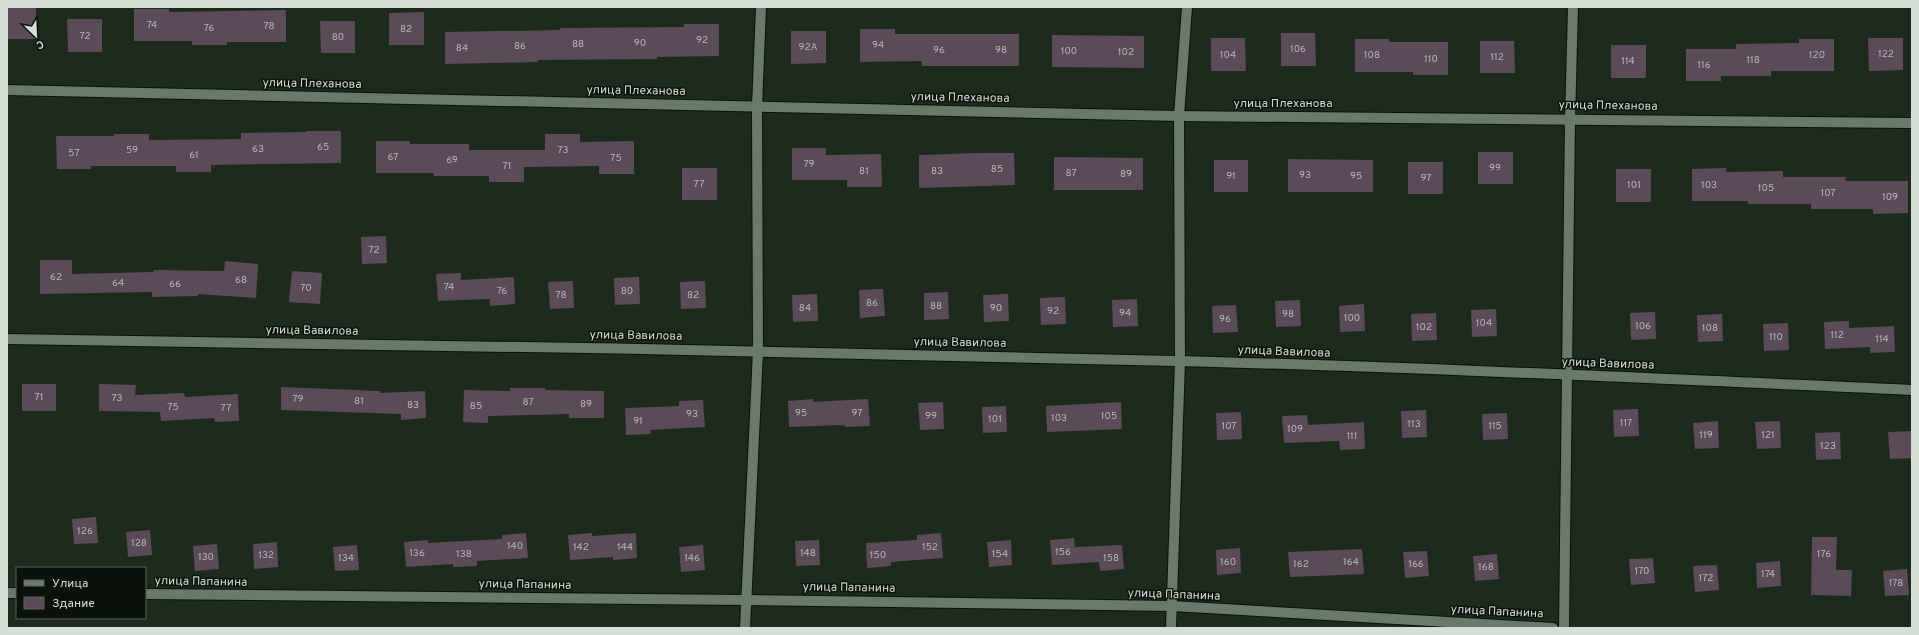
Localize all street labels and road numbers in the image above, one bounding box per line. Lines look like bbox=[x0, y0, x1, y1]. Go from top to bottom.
street label: улица Плеханова bbox=[262, 75, 362, 93]
street label: улица Плеханова bbox=[586, 82, 686, 100]
street label: улица Плеханова bbox=[910, 89, 1010, 107]
street label: улица Плеханова bbox=[1233, 96, 1333, 112]
street label: улица Плеханова bbox=[1558, 97, 1658, 115]
street label: улица Вавилова bbox=[265, 322, 359, 340]
street label: улица Вавилова bbox=[589, 327, 683, 345]
street label: улица Вавилова bbox=[913, 334, 1007, 352]
street label: улица Вавилова bbox=[1237, 342, 1331, 362]
street label: улица Вавилова bbox=[1561, 354, 1655, 374]
street label: улица Папанина bbox=[154, 573, 248, 591]
street label: улица Папанина bbox=[478, 576, 572, 594]
street label: улица Папанина bbox=[802, 579, 896, 597]
street label: улица Папанина bbox=[1127, 585, 1221, 605]
street label: улица Папанина bbox=[1450, 602, 1544, 622]

